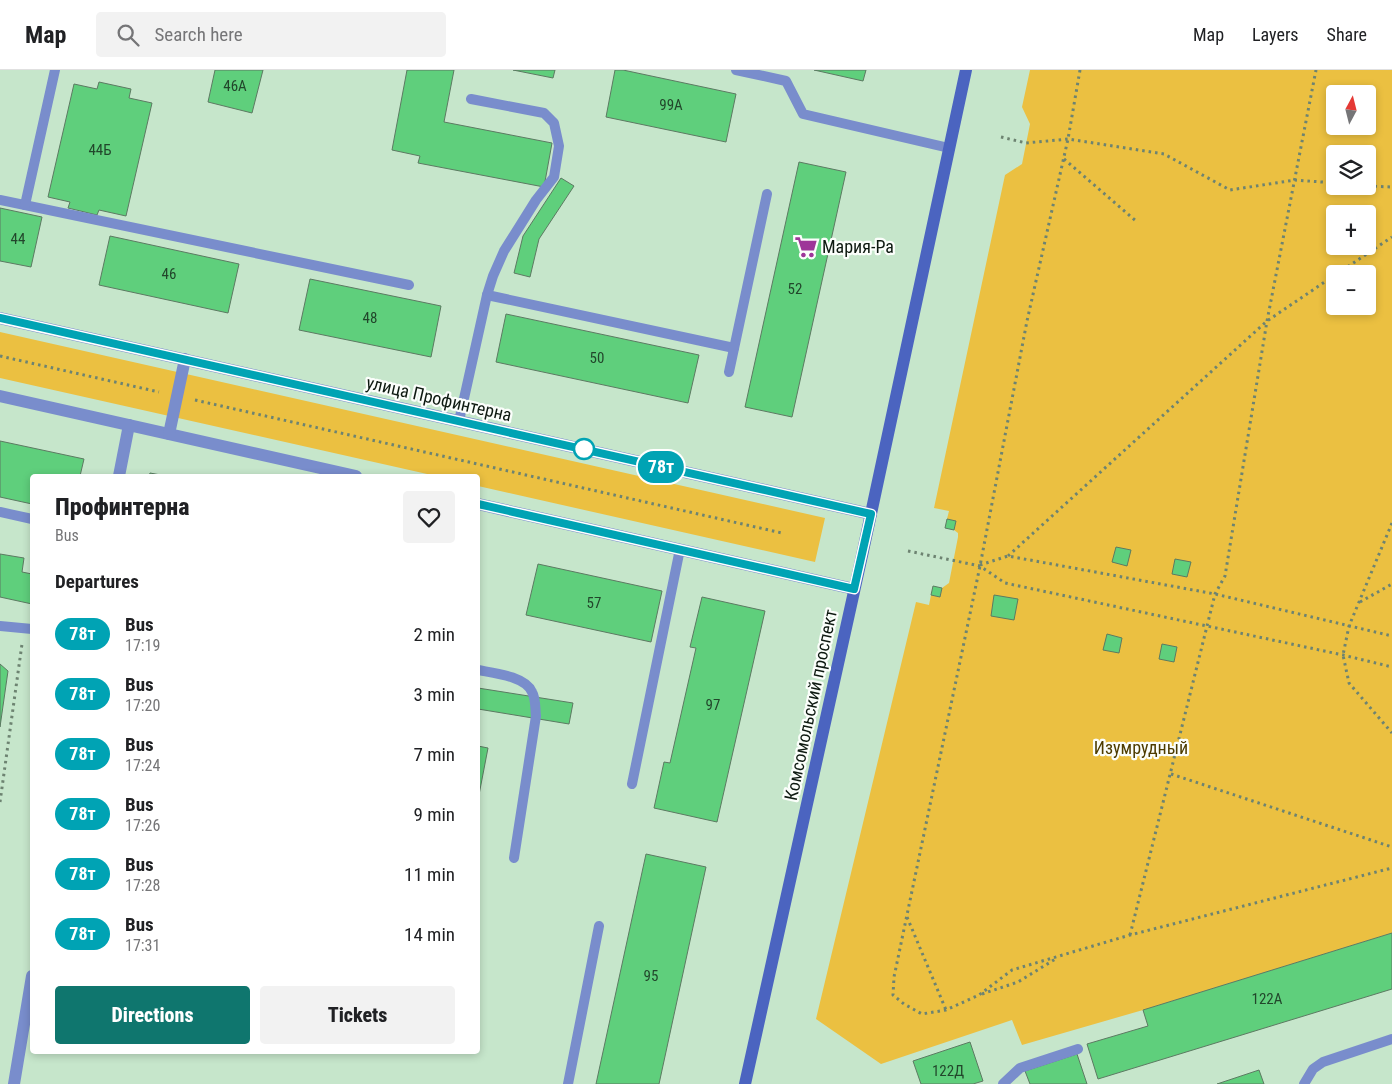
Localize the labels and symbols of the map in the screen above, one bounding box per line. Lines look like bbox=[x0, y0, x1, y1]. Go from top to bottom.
house number: 46А bbox=[223, 77, 247, 95]
north arrow bbox=[1326, 85, 1376, 135]
house number: 99А bbox=[659, 96, 683, 114]
house number: 44Б bbox=[88, 141, 112, 159]
house number: 44 bbox=[11, 230, 25, 248]
supermarket icon: Мария-Ра bbox=[793, 234, 819, 260]
place label: Мария-Ра bbox=[822, 236, 894, 257]
house number: 46 bbox=[162, 265, 176, 283]
house number: 52 bbox=[788, 280, 802, 298]
house number: 48 bbox=[363, 309, 377, 327]
house number: 50 bbox=[590, 349, 604, 367]
street label: улица Профинтерна bbox=[364, 372, 514, 425]
unlabelled marker bbox=[573, 438, 595, 460]
line badge: 78т bbox=[632, 451, 690, 483]
house number: 57 bbox=[587, 594, 601, 612]
street label: Комсомольский проспект bbox=[780, 607, 841, 802]
house number: 97 bbox=[706, 696, 720, 714]
park label: Изумрудный bbox=[1094, 737, 1188, 758]
house number: 95 bbox=[644, 967, 658, 985]
house number: 122А bbox=[1252, 990, 1283, 1008]
house number: 122Д bbox=[932, 1062, 964, 1080]

